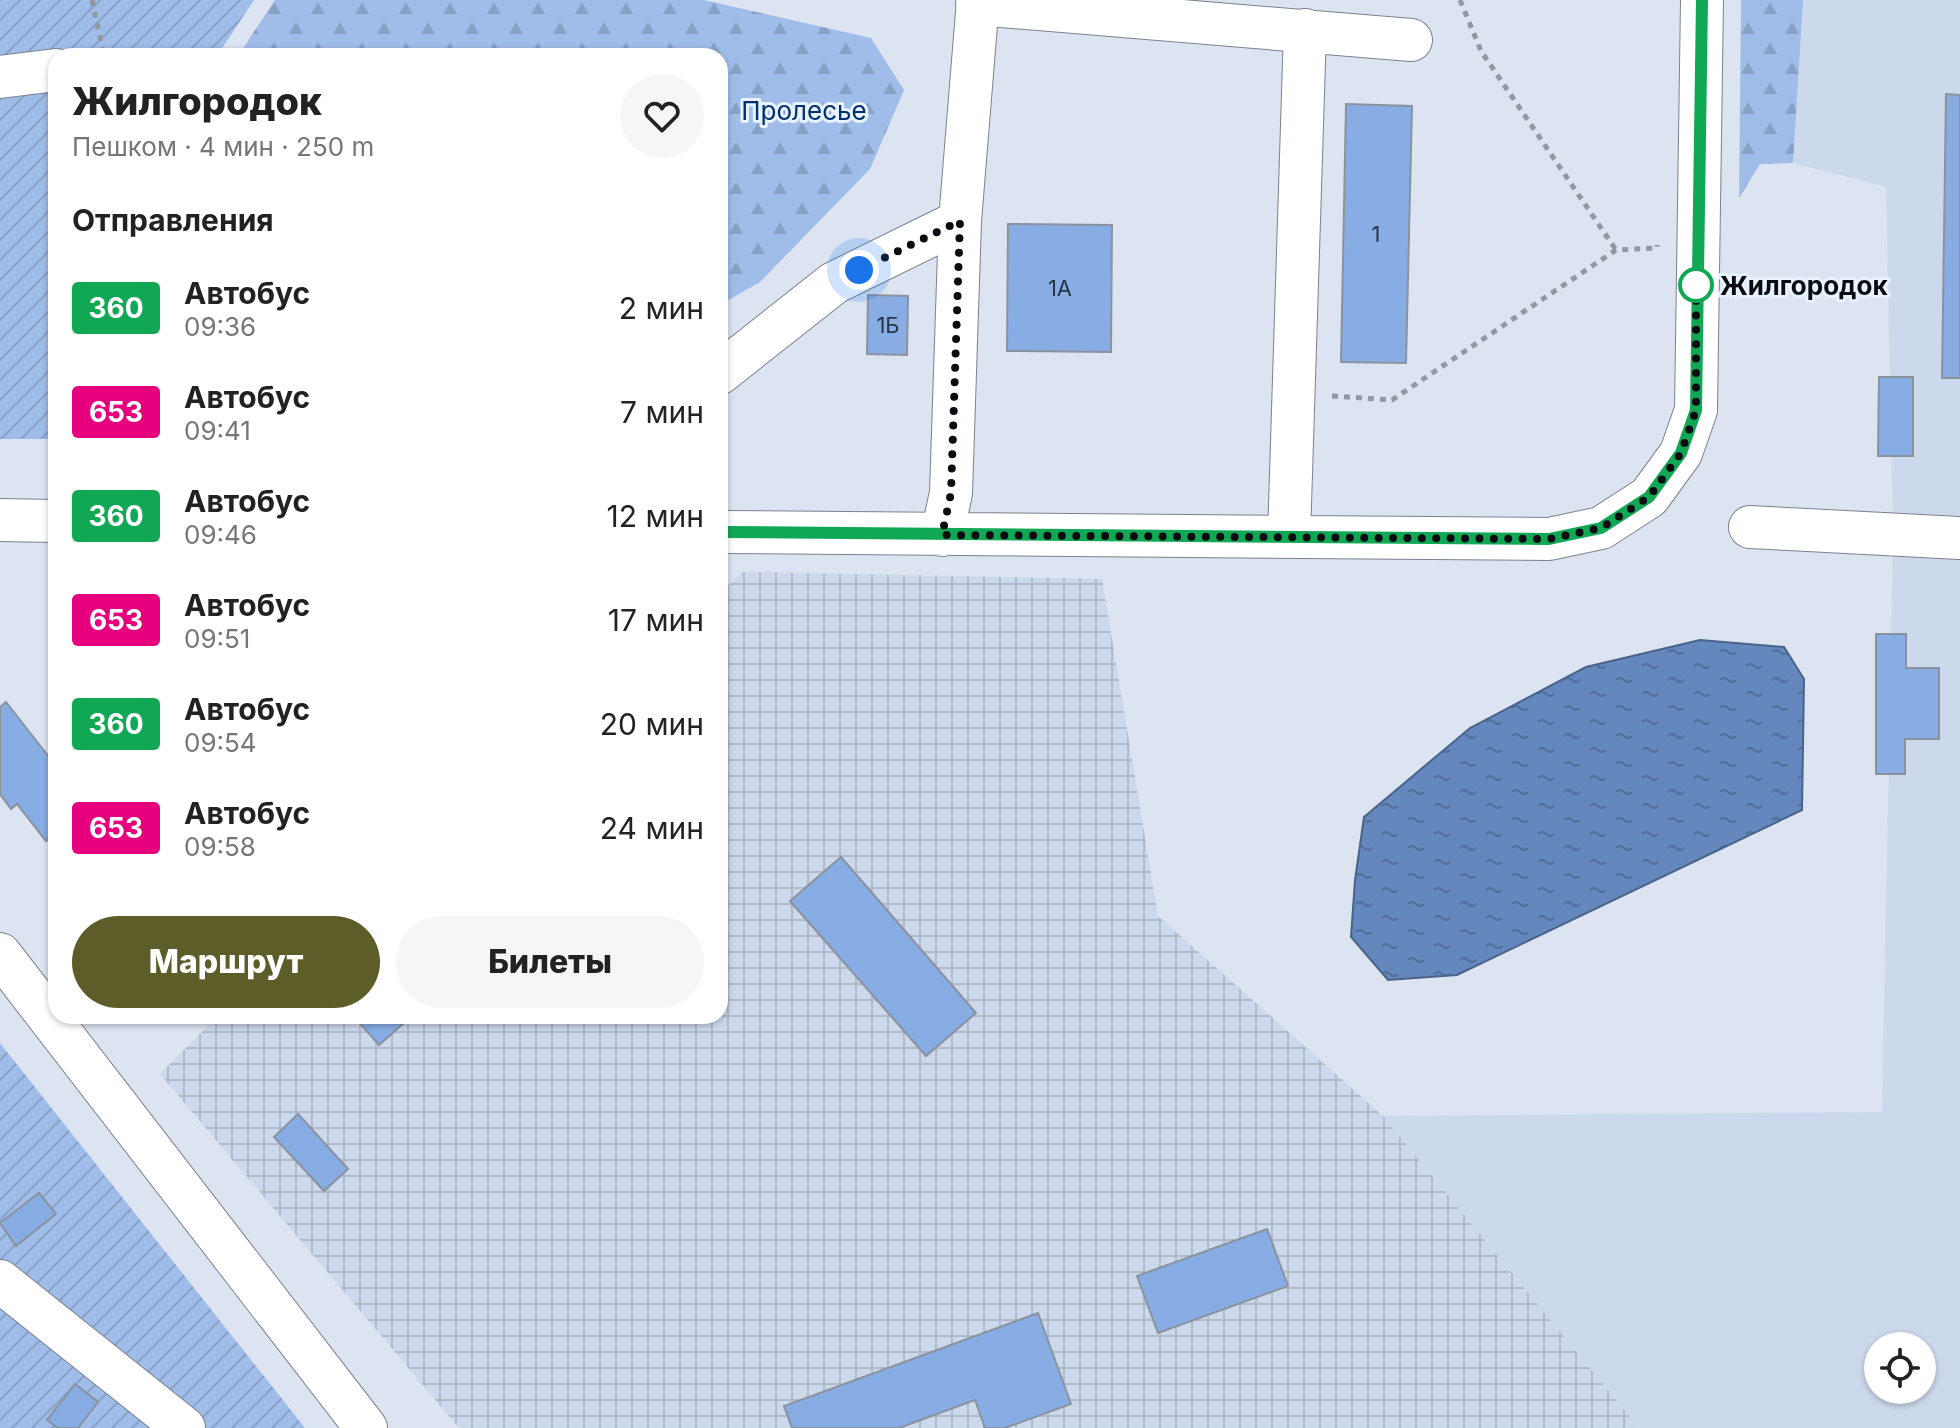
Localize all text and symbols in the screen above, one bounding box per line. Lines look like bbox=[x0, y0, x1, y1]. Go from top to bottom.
button: heart bbox=[620, 74, 704, 158]
text: Жилгородок bbox=[72, 78, 322, 124]
park label: Пролесье bbox=[741, 95, 867, 126]
text: Пешком · 4 мин · 250 m bbox=[72, 131, 374, 162]
text: Отправления bbox=[72, 202, 274, 238]
house number: 1 bbox=[1372, 221, 1380, 247]
your location bbox=[839, 250, 879, 290]
marker: Жилгородок bbox=[1679, 268, 1713, 302]
place label: Жилгородок bbox=[1720, 270, 1888, 301]
text: Автобус bbox=[184, 275, 310, 311]
house number: 1А bbox=[1048, 275, 1072, 301]
text: 2 мин bbox=[619, 290, 704, 326]
text: 360 bbox=[88, 291, 144, 325]
text: 09:36 bbox=[184, 311, 256, 342]
house number: 1Б bbox=[876, 312, 900, 338]
text: Автобус bbox=[184, 379, 310, 415]
text: 7 мин bbox=[620, 394, 704, 430]
text: 653 bbox=[89, 395, 143, 429]
text: 09:41 bbox=[184, 415, 251, 446]
text: Автобус bbox=[184, 483, 310, 519]
text: 12 мин bbox=[606, 498, 704, 534]
text: 360 bbox=[88, 499, 144, 533]
text: 09:46 bbox=[184, 519, 257, 550]
text: Автобус bbox=[184, 587, 310, 623]
text: 17 мин bbox=[608, 602, 704, 638]
text: 653 bbox=[89, 603, 143, 637]
text: 09:51 bbox=[184, 623, 250, 654]
text: Автобус bbox=[184, 691, 310, 727]
text: 20 мин bbox=[600, 706, 704, 742]
text: 360 bbox=[88, 707, 144, 741]
text: 09:54 bbox=[184, 727, 257, 758]
text: Автобус bbox=[184, 795, 310, 831]
text: 24 мин bbox=[600, 810, 704, 846]
text: 653 bbox=[89, 811, 143, 845]
text: 09:58 bbox=[184, 831, 256, 862]
button: Маршрут bbox=[72, 916, 380, 1008]
button: Билеты bbox=[396, 916, 704, 1008]
map controls bbox=[1864, 1332, 1936, 1404]
button: locate bbox=[1864, 1332, 1936, 1404]

